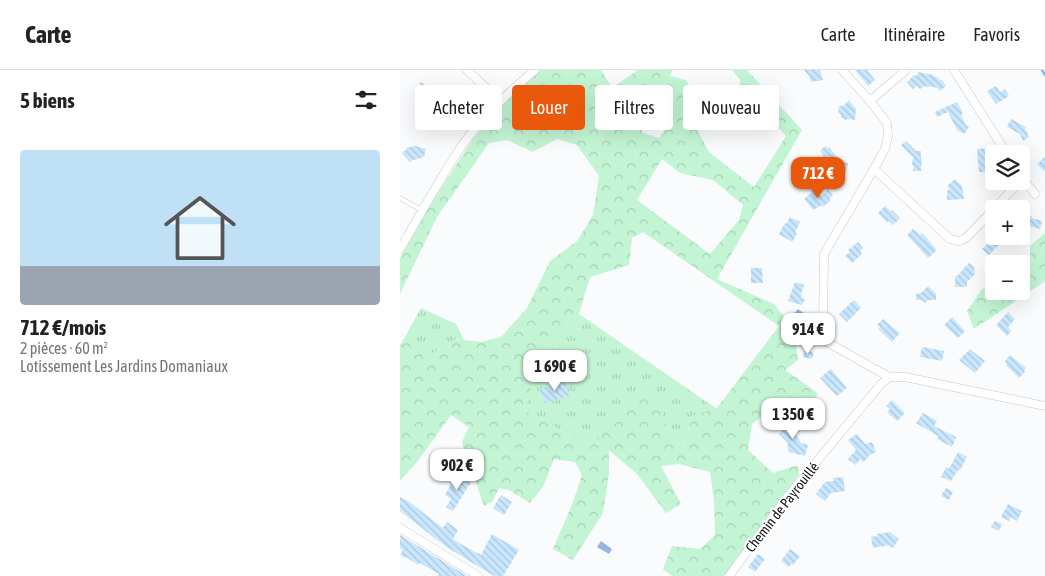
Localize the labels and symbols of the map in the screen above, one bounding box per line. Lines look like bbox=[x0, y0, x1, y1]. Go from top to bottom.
pin: 712 € bbox=[783, 156, 853, 199]
pin: 914 € bbox=[773, 312, 843, 355]
pin: 1 690 € bbox=[509, 350, 601, 392]
pin: 1 350 € bbox=[747, 398, 839, 440]
pin: 902 € bbox=[422, 448, 492, 491]
street label: Chemin de Payrouillé bbox=[742, 459, 822, 555]

